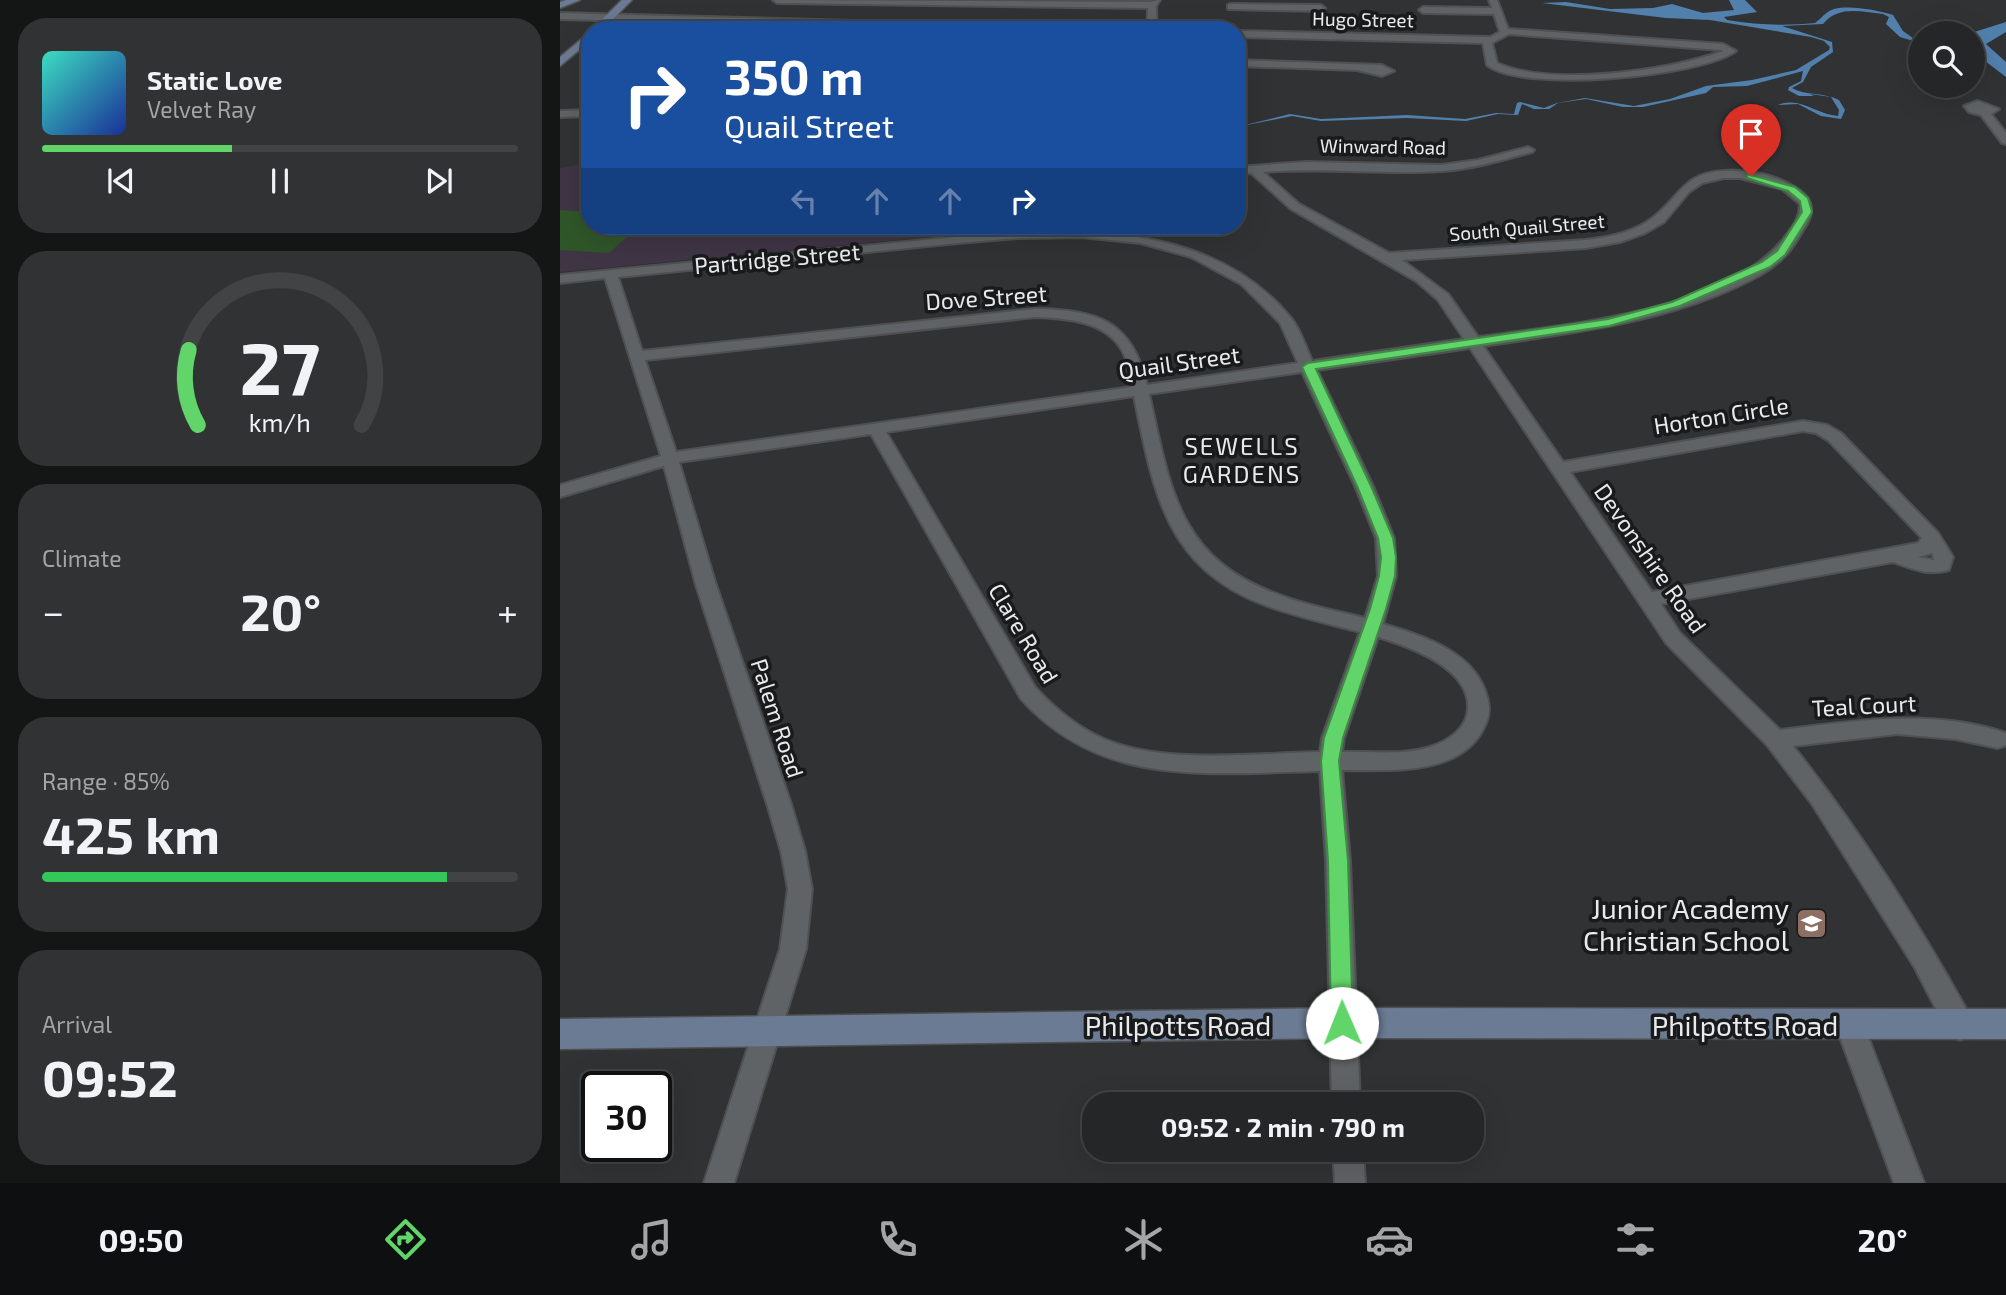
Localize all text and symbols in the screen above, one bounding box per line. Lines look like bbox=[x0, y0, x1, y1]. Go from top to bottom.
street label: Hugo Street bbox=[1312, 7, 1414, 31]
map controls bbox=[1908, 21, 1985, 98]
button: search bbox=[1908, 21, 1985, 98]
text: 350 m bbox=[724, 46, 864, 105]
icon: right bbox=[609, 49, 700, 140]
text: Static Love bbox=[147, 64, 283, 95]
text: Velvet Ray bbox=[147, 95, 256, 123]
pin bbox=[1721, 104, 1781, 176]
text: Quail Street bbox=[724, 106, 894, 144]
icon: arrive bbox=[1732, 115, 1770, 153]
street label: Winward Road bbox=[1320, 133, 1446, 159]
icon: previous bbox=[102, 162, 140, 200]
icon: pause bbox=[261, 162, 299, 200]
icon: next bbox=[420, 162, 458, 200]
icon: left bbox=[785, 182, 823, 220]
icon: ahead bbox=[858, 182, 896, 220]
icon: ahead bbox=[931, 182, 969, 220]
icon: right bbox=[1004, 182, 1042, 220]
street label: South Quail Street bbox=[1448, 209, 1606, 245]
street label: Partridge Street bbox=[693, 237, 861, 279]
street label: Dove Street bbox=[924, 279, 1048, 315]
text: 27 bbox=[240, 322, 320, 410]
street label: Quail Street bbox=[1117, 340, 1242, 384]
street label: Horton Circle bbox=[1652, 391, 1790, 439]
text: km/h bbox=[249, 406, 311, 436]
district label: SEWELLS GARDENS bbox=[1183, 431, 1301, 488]
street label: Devonshire Road bbox=[1589, 478, 1713, 638]
text: Climate bbox=[42, 544, 122, 572]
street label: Clare Road bbox=[983, 578, 1065, 688]
text: 20° bbox=[240, 579, 321, 641]
text: − bbox=[42, 588, 64, 634]
text: + bbox=[497, 588, 518, 634]
street label: Palem Road bbox=[746, 655, 810, 781]
street label: Teal Court bbox=[1811, 688, 1917, 722]
text: Range · 85% bbox=[42, 767, 170, 795]
text: 425 km bbox=[42, 802, 220, 864]
place label: Junior Academy Christian School bbox=[1583, 891, 1790, 957]
school or university icon: Junior Academy Christian School bbox=[1795, 907, 1829, 941]
position arrow bbox=[1305, 986, 1379, 1060]
street label: Philpotts Road bbox=[1085, 1008, 1271, 1042]
street label: Philpotts Road bbox=[1652, 1008, 1838, 1042]
text: Arrival bbox=[42, 1010, 112, 1038]
text: 09:52 bbox=[42, 1045, 178, 1107]
speed limit sign: 30 bbox=[581, 1071, 672, 1162]
text: 09:52 · 2 min · 790 m bbox=[1161, 1111, 1405, 1142]
icon: directions bbox=[381, 1215, 430, 1264]
icon: music bbox=[627, 1215, 676, 1264]
icon: phone bbox=[873, 1215, 922, 1264]
icon: climate bbox=[1119, 1215, 1168, 1264]
icon: car bbox=[1365, 1215, 1414, 1264]
icon: filters bbox=[1611, 1215, 1660, 1264]
text: 09:50 bbox=[99, 1220, 184, 1258]
text: 20° bbox=[1858, 1220, 1907, 1258]

